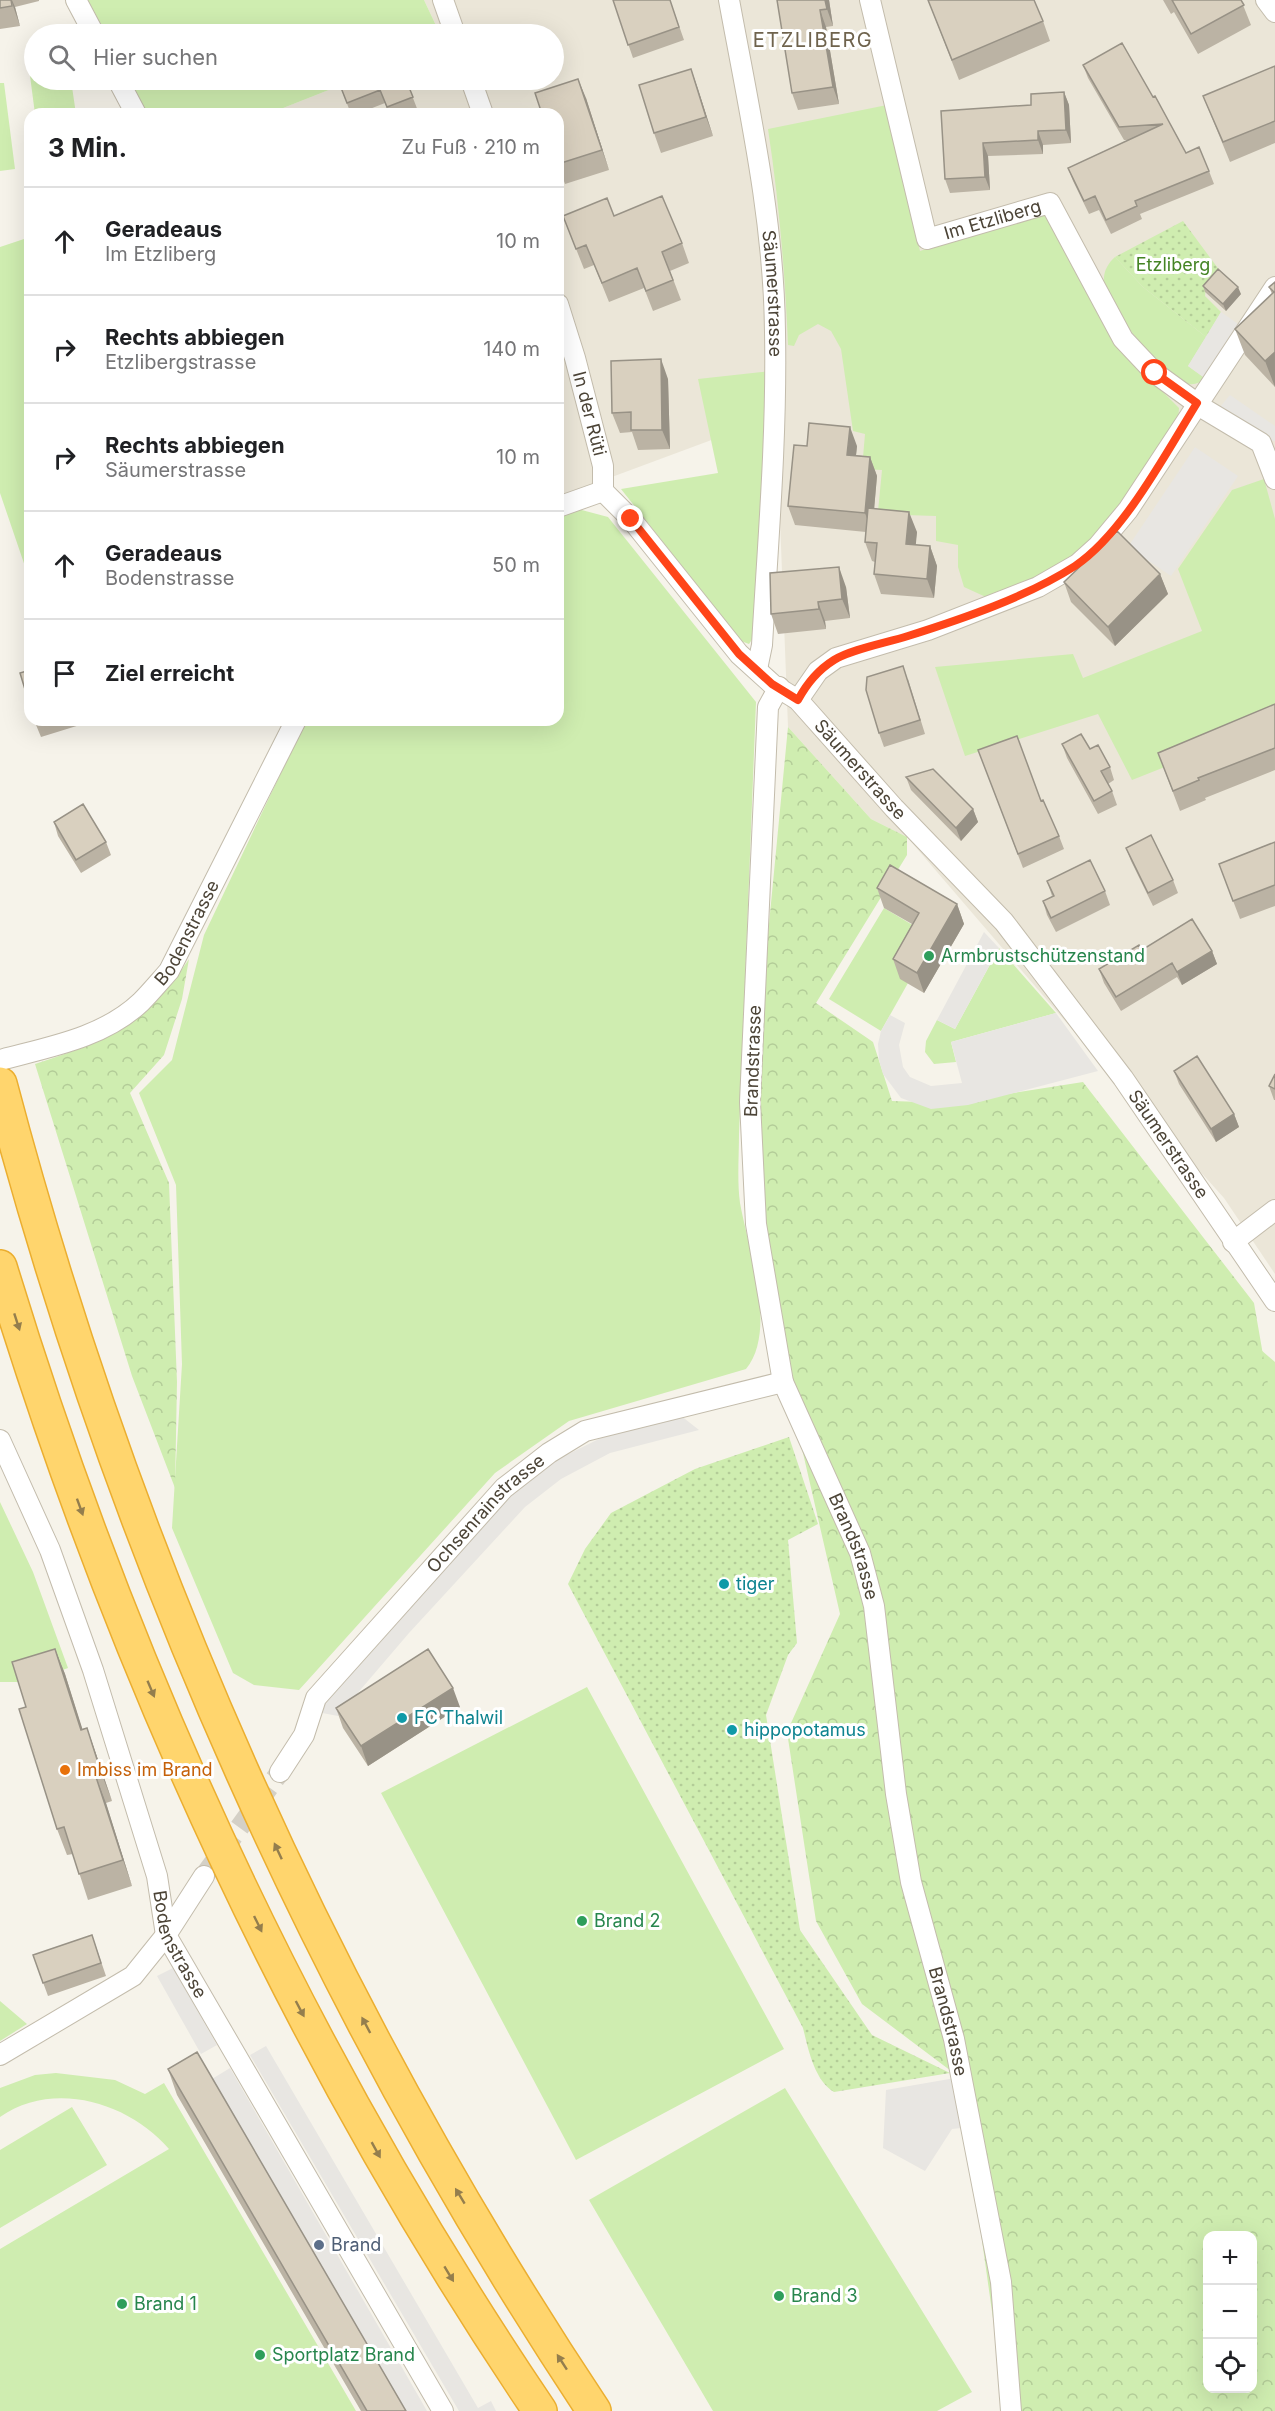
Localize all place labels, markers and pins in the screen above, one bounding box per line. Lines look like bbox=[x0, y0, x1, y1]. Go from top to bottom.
place label: Armbrustschützenstand bbox=[941, 945, 1145, 966]
marker: Armbrustschützenstand bbox=[922, 949, 936, 963]
place label: tiger bbox=[736, 1573, 775, 1594]
marker: tiger bbox=[717, 1577, 731, 1591]
place label: FC Thalwil bbox=[414, 1707, 503, 1728]
marker: FC Thalwil bbox=[395, 1711, 409, 1725]
place label: hippopotamus bbox=[744, 1719, 866, 1740]
marker: hippopotamus bbox=[725, 1723, 739, 1737]
place label: Imbiss im Brand bbox=[77, 1759, 213, 1780]
marker: Imbiss im Brand bbox=[58, 1763, 72, 1777]
place label: Brand 2 bbox=[594, 1910, 660, 1931]
marker: Brand 2 bbox=[575, 1914, 589, 1928]
place label: Brand bbox=[331, 2234, 381, 2255]
marker: Brand bbox=[312, 2238, 326, 2252]
place label: Brand 3 bbox=[791, 2285, 858, 2306]
marker: Brand 3 bbox=[772, 2289, 786, 2303]
place label: Brand 1 bbox=[134, 2293, 197, 2314]
marker: Brand 1 bbox=[115, 2297, 129, 2311]
place label: Sportplatz Brand bbox=[272, 2344, 415, 2365]
marker: Sportplatz Brand bbox=[253, 2348, 267, 2362]

